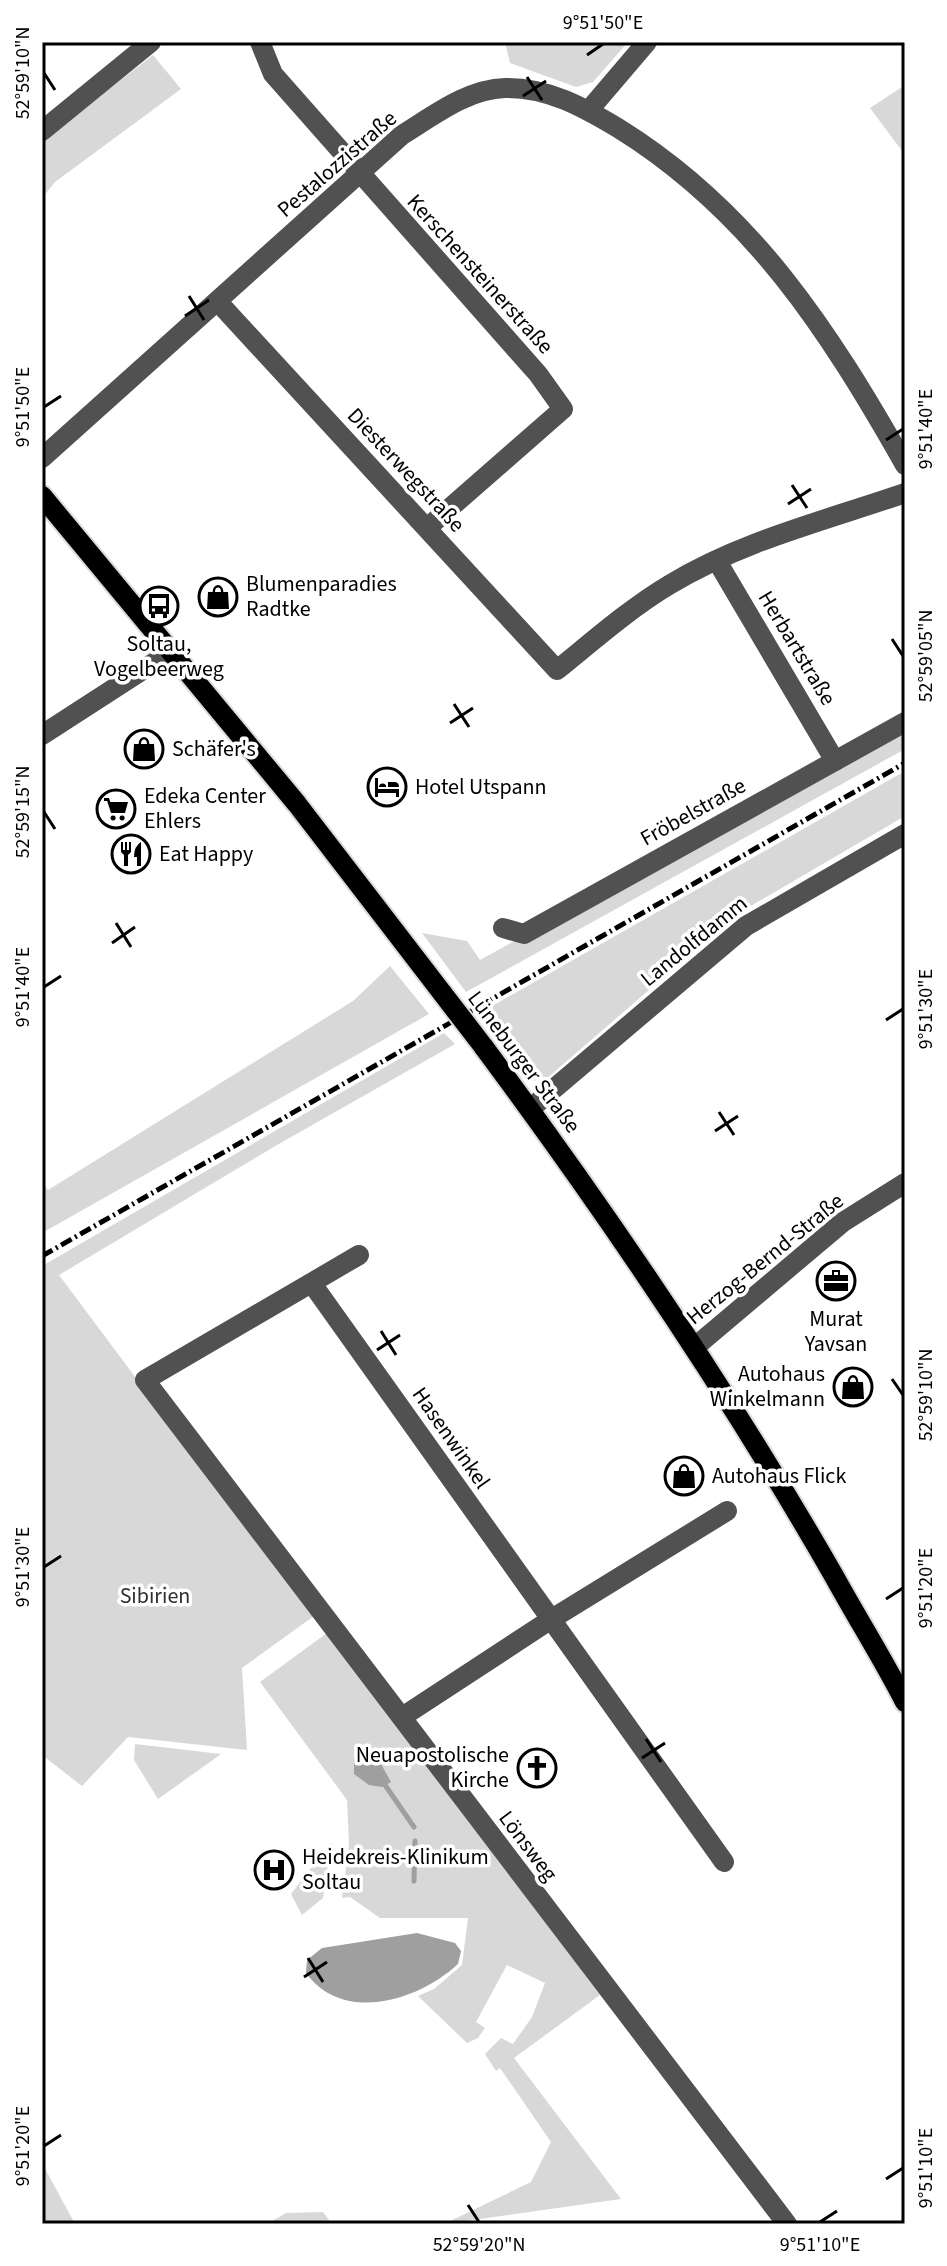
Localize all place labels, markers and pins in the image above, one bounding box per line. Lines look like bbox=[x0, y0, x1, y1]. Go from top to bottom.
place label: Blumenparadies Radtke bbox=[246, 568, 397, 625]
shop icon: Blumenparadies Radtke bbox=[197, 576, 239, 618]
bus stop icon: Soltau, Vogelbeerweg bbox=[138, 585, 180, 627]
place label: Soltau, Vogelbeerweg bbox=[94, 628, 224, 685]
shop icon: Schäfer's bbox=[123, 728, 165, 770]
place label: Schäfer's bbox=[172, 733, 256, 765]
hotel icon: Hotel Utspann bbox=[366, 766, 408, 808]
place label: Hotel Utspann bbox=[415, 771, 547, 803]
place label: Edeka Center Ehlers bbox=[144, 780, 266, 837]
supermarket icon: Edeka Center Ehlers bbox=[95, 788, 137, 830]
restaurant icon: Eat Happy bbox=[110, 833, 152, 875]
place label: Eat Happy bbox=[159, 838, 254, 870]
office icon: Murat Yavsan bbox=[815, 1260, 857, 1302]
place label: Murat Yavsan bbox=[804, 1303, 867, 1360]
place label: Autohaus Winkelmann bbox=[710, 1358, 825, 1415]
shop icon: Autohaus Winkelmann bbox=[832, 1366, 874, 1408]
shop icon: Autohaus Flick bbox=[663, 1455, 705, 1497]
place label: Autohaus Flick bbox=[712, 1460, 846, 1492]
place label: Neuapostolische Kirche bbox=[356, 1739, 509, 1796]
church icon: Neuapostolische Kirche bbox=[516, 1747, 558, 1789]
place label: Heidekreis-Klinikum Soltau bbox=[302, 1841, 489, 1898]
hospital icon: Heidekreis-Klinikum Soltau bbox=[253, 1849, 295, 1891]

